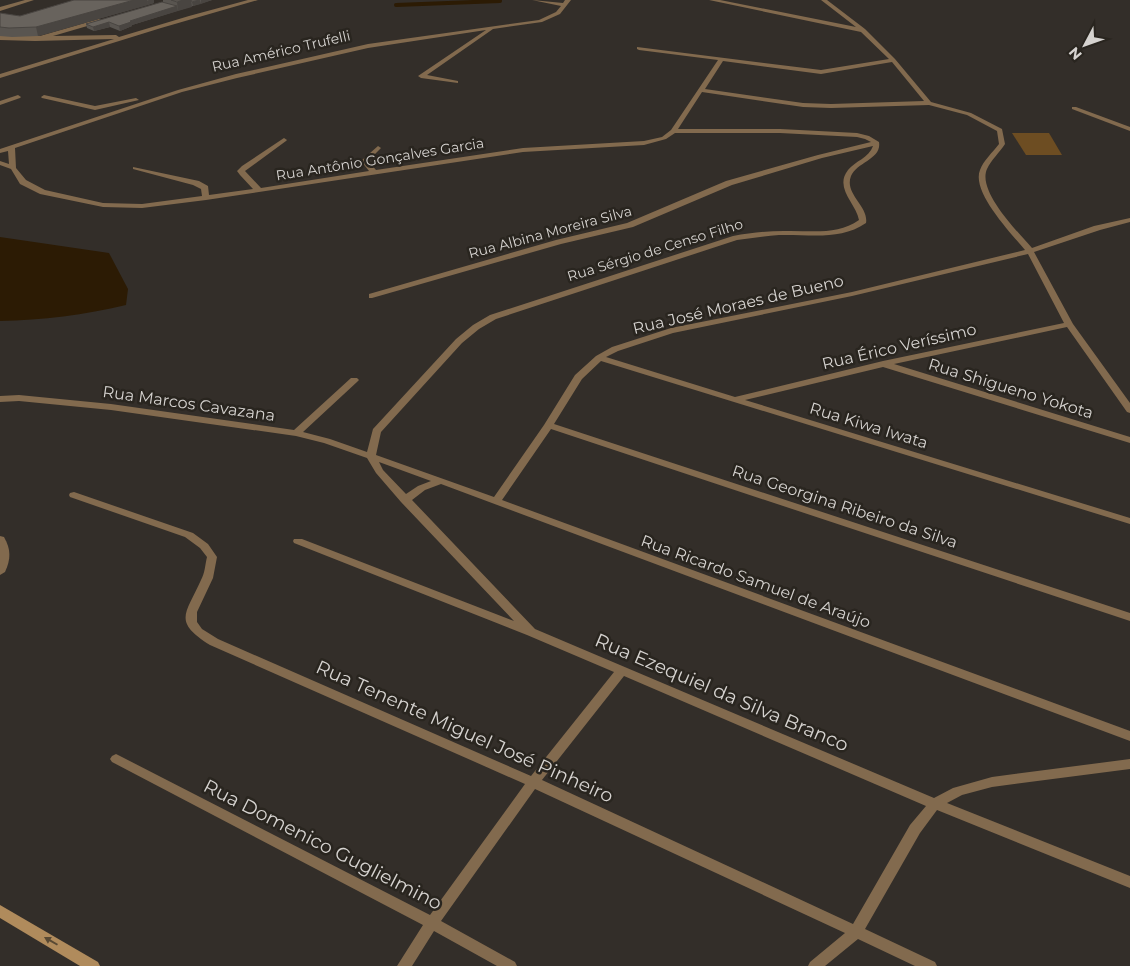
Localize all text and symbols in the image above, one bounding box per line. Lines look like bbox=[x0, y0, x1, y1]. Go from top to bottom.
north arrow bbox=[1060, 20, 1110, 70]
street label: Rua Américo Trufelli bbox=[210, 26, 352, 76]
text: N bbox=[1065, 43, 1086, 64]
street label: Rua Antônio Gonçalves Garcia bbox=[275, 134, 485, 184]
street label: Rua Albina Moreira Silva bbox=[466, 202, 634, 262]
street label: Rua Sérgio de Censo Filho bbox=[565, 215, 745, 285]
street label: Rua José Moraes de Bueno bbox=[631, 271, 845, 338]
street label: Rua Érico Veríssimo bbox=[820, 319, 978, 373]
street label: Rua Shigueno Yokota bbox=[926, 354, 1096, 423]
street label: Rua Marcos Cavazana bbox=[101, 382, 276, 425]
street label: Rua Kiwa Iwata bbox=[807, 398, 930, 452]
street label: Rua Georgina Ribeiro da Silva bbox=[730, 461, 960, 552]
street label: Rua Ricardo Samuel de Araújo bbox=[638, 531, 873, 632]
street label: Rua Ezequiel da Silva Branco bbox=[592, 628, 852, 756]
street label: Rua Tenente Miguel José Pinheiro bbox=[313, 655, 617, 808]
street label: Rua Domenico Guglielmino bbox=[200, 774, 446, 915]
one-way arrow bbox=[45, 936, 58, 945]

